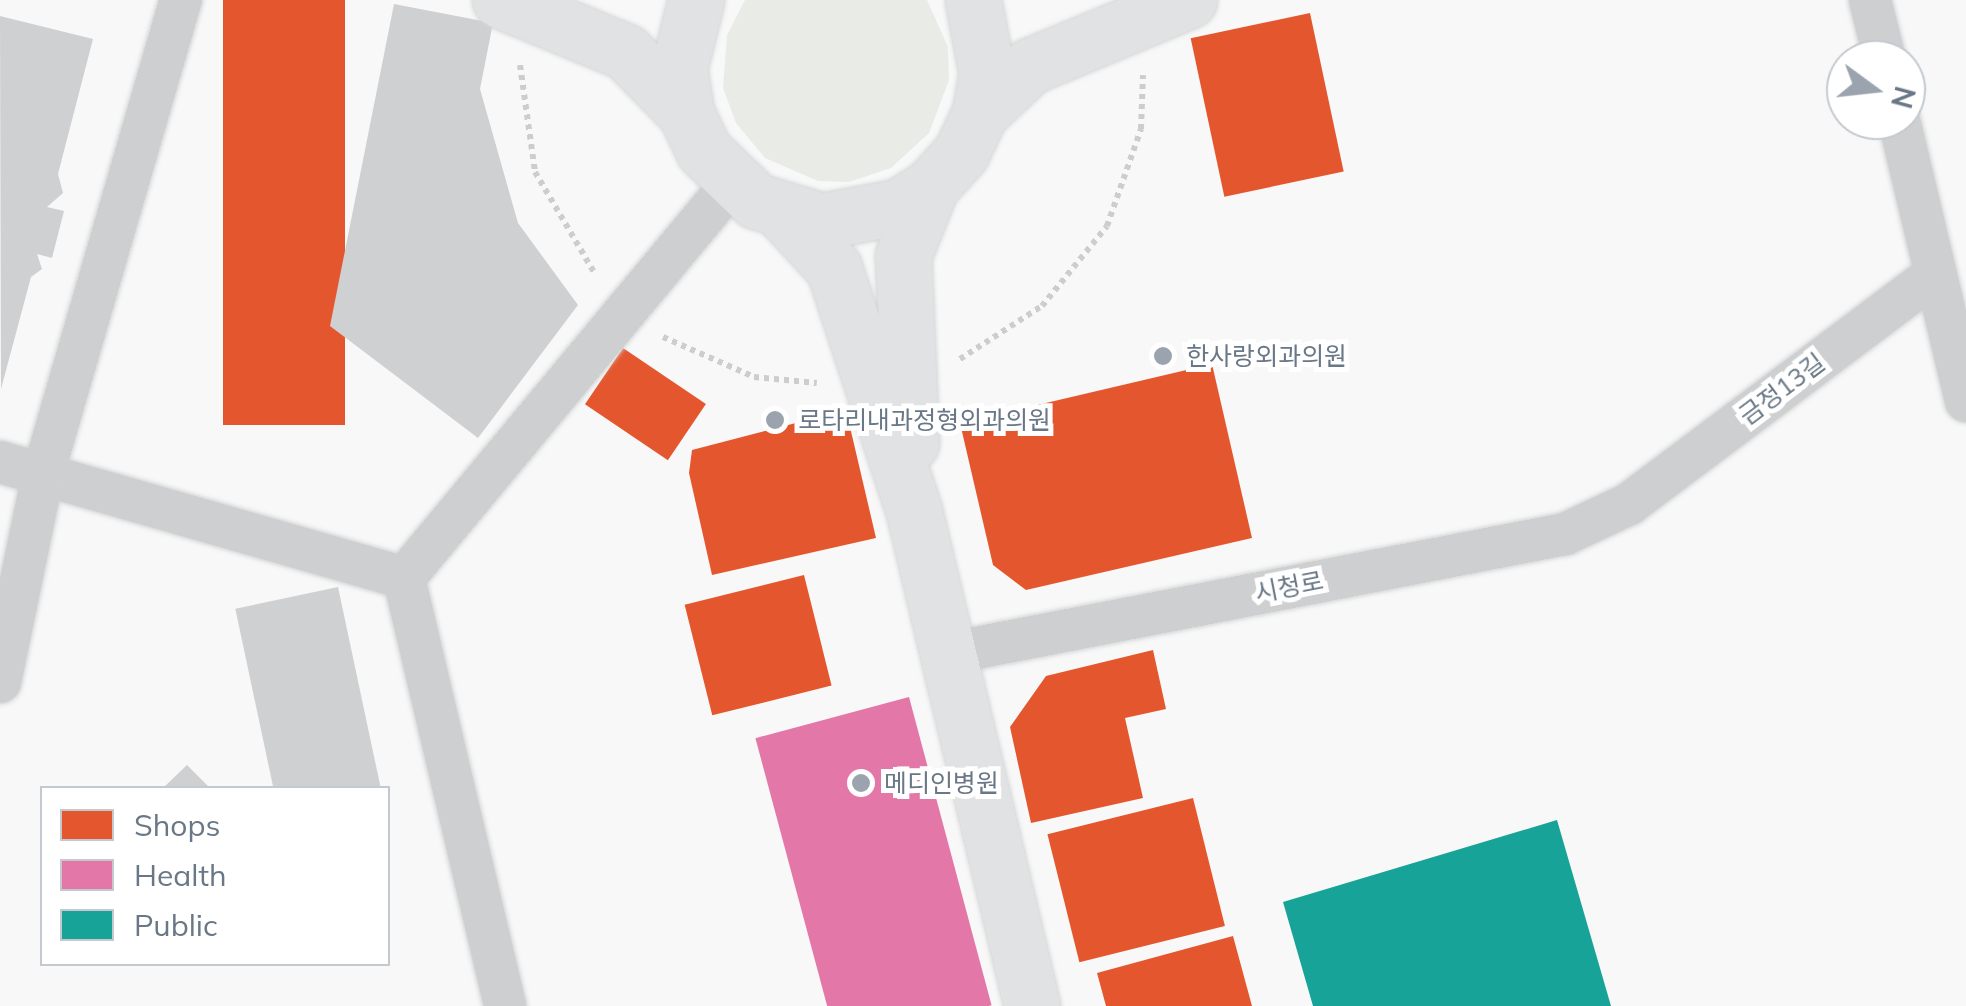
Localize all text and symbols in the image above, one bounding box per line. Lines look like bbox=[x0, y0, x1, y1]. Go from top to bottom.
north arrow bbox=[1826, 40, 1926, 140]
text: N bbox=[1884, 83, 1923, 112]
place label: 한사랑외과의원 bbox=[1186, 341, 1347, 371]
marker: 한사랑외과의원 bbox=[1150, 343, 1176, 369]
street label: 금정13길 bbox=[1733, 347, 1831, 431]
place label: 로타리내과정형외과의원 bbox=[798, 405, 1051, 435]
marker: 로타리내과정형외과의원 bbox=[762, 407, 788, 433]
street label: 시청로 bbox=[1252, 566, 1326, 608]
place label: 메디인병원 bbox=[884, 768, 999, 798]
marker: 메디인병원 bbox=[848, 770, 874, 796]
legend bbox=[40, 786, 390, 966]
text: Shops bbox=[134, 806, 220, 844]
text: Health bbox=[134, 856, 227, 894]
text: Public bbox=[134, 906, 218, 944]

